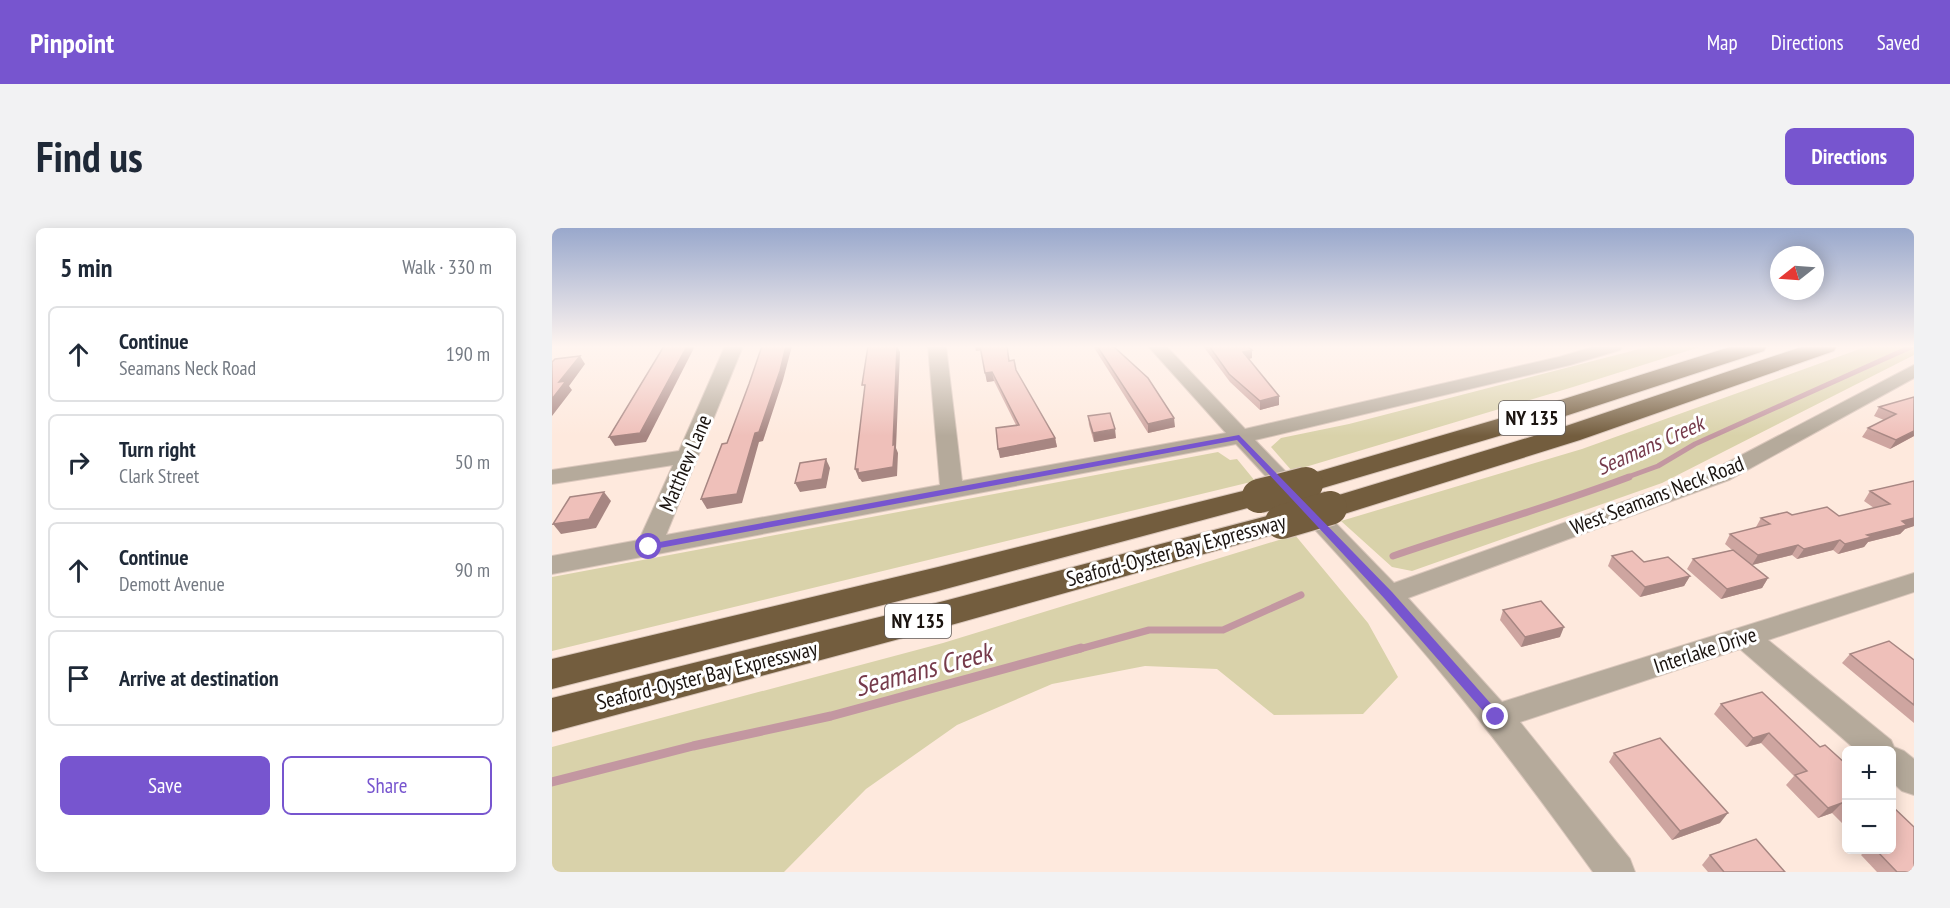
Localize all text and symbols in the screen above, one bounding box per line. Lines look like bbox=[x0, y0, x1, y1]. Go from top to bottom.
text: Pinpoint bbox=[30, 24, 114, 61]
text: Map bbox=[1707, 29, 1738, 56]
text: Directions bbox=[1771, 29, 1844, 56]
text: Saved bbox=[1877, 29, 1920, 56]
button: Directions bbox=[1785, 128, 1914, 185]
text: Find us bbox=[36, 129, 143, 184]
north arrow bbox=[1770, 246, 1824, 300]
text: 5 min bbox=[60, 251, 113, 284]
text: Walk · 330 m bbox=[402, 254, 492, 280]
text: Continue bbox=[119, 327, 189, 355]
icon: ahead bbox=[62, 338, 95, 371]
text: 190 m bbox=[446, 341, 490, 367]
text: Seamans Neck Road bbox=[119, 355, 256, 381]
road number: NY 135 bbox=[1499, 401, 1565, 435]
water label: Seamans Creek bbox=[1592, 408, 1710, 481]
street label: Matthew Lane bbox=[653, 411, 717, 515]
text: Turn right bbox=[119, 435, 196, 463]
icon: right bbox=[62, 446, 95, 479]
text: 50 m bbox=[455, 449, 490, 475]
street label: West Seamans Neck Road bbox=[1567, 450, 1747, 540]
text: Clark Street bbox=[119, 463, 199, 489]
street label: Seaford-Oyster Bay Expressway bbox=[1063, 508, 1289, 592]
route start bbox=[635, 533, 661, 559]
text: Continue bbox=[119, 543, 189, 571]
icon: ahead bbox=[62, 554, 95, 587]
text: 90 m bbox=[455, 557, 490, 583]
text: Demott Avenue bbox=[119, 571, 225, 597]
road number: NY 135 bbox=[885, 604, 951, 638]
street label: Interlake Drive bbox=[1650, 621, 1760, 679]
water label: Seamans Creek bbox=[851, 633, 999, 704]
street label: Seaford-Oyster Bay Expressway bbox=[594, 635, 820, 715]
icon: arrive bbox=[62, 662, 95, 695]
text: Arrive at destination bbox=[119, 664, 279, 692]
route end bbox=[1482, 703, 1508, 729]
map controls bbox=[1842, 746, 1896, 854]
button: + bbox=[1842, 746, 1896, 800]
button: Save bbox=[60, 756, 270, 815]
button: Share bbox=[282, 756, 492, 815]
button: − bbox=[1842, 800, 1896, 854]

